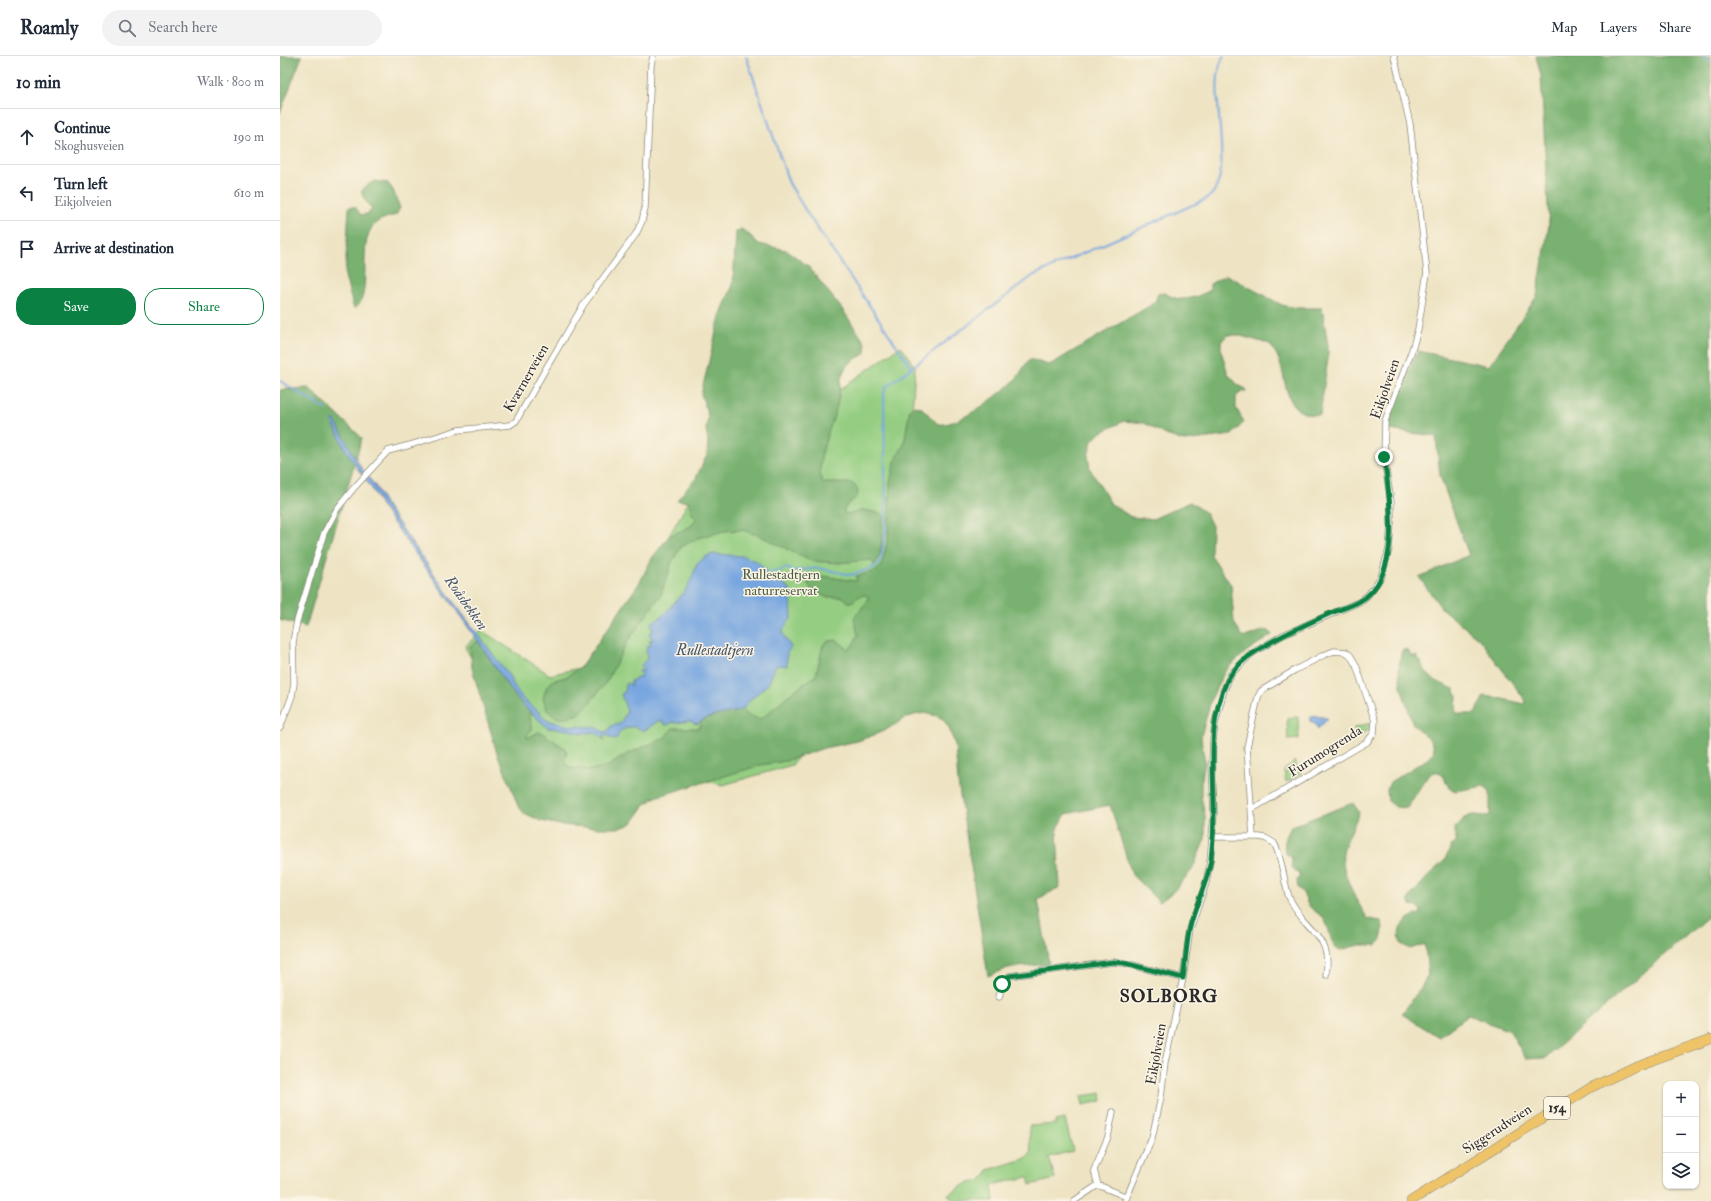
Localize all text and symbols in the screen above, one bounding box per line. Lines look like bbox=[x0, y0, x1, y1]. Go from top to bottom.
search box bbox=[102, 10, 382, 46]
text: Roamly bbox=[20, 16, 78, 40]
icon: search bbox=[116, 17, 138, 39]
text: Search here bbox=[148, 18, 218, 37]
text: Map bbox=[1551, 19, 1577, 36]
text: Layers bbox=[1599, 19, 1637, 36]
text: Share bbox=[1659, 19, 1691, 36]
text: 10 min bbox=[16, 72, 61, 93]
text: Walk · 800 m bbox=[197, 74, 264, 90]
text: Continue bbox=[54, 119, 110, 138]
icon: ahead bbox=[16, 126, 38, 148]
text: 190 m bbox=[233, 129, 264, 145]
text: Skoghusveien bbox=[54, 138, 124, 154]
text: Turn left bbox=[54, 175, 108, 194]
icon: left bbox=[16, 182, 38, 204]
text: 610 m bbox=[233, 185, 264, 201]
text: Eikjolveien bbox=[54, 194, 112, 210]
icon: arrive bbox=[16, 238, 38, 260]
text: Arrive at destination bbox=[54, 239, 174, 258]
button: Save bbox=[16, 288, 136, 325]
button: Share bbox=[144, 288, 264, 325]
street label: Kværnerveien bbox=[500, 341, 552, 415]
street label: Eikjolveien bbox=[1367, 357, 1403, 421]
route end bbox=[1375, 448, 1393, 466]
park label: Rullestadtjern naturreservat bbox=[742, 566, 820, 599]
water label: Roåsbekken bbox=[440, 571, 492, 634]
water label: Rullestadtjern bbox=[675, 641, 754, 660]
street label: Furumogrenda bbox=[1285, 722, 1365, 780]
route start bbox=[993, 975, 1011, 993]
district label: SOLBORG bbox=[1120, 985, 1218, 1008]
street label: Eikjolveien bbox=[1142, 1022, 1170, 1086]
map controls bbox=[1663, 1081, 1699, 1189]
button: + bbox=[1663, 1081, 1699, 1117]
road number: 154 bbox=[1544, 1097, 1570, 1119]
street label: Siggerudveien bbox=[1459, 1100, 1535, 1158]
button: − bbox=[1663, 1117, 1699, 1153]
button: layers bbox=[1663, 1153, 1699, 1189]

